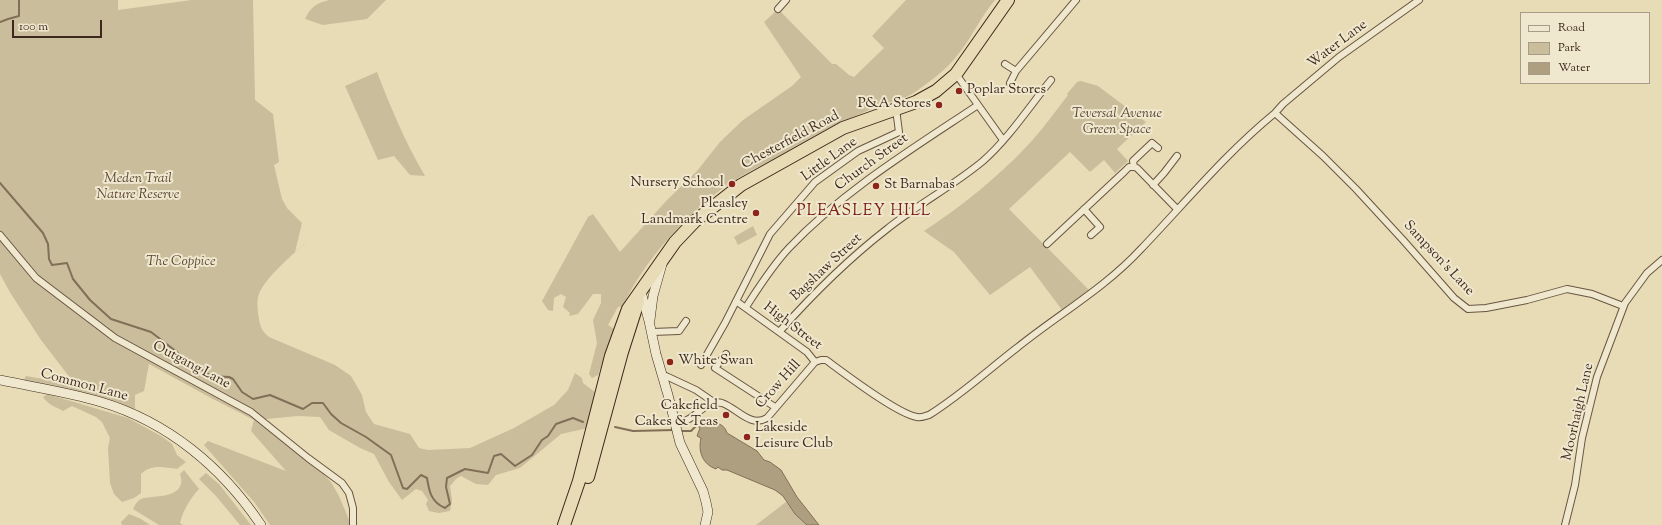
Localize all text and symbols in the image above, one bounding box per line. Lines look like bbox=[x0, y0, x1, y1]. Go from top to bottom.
scale bar bbox=[14, 12, 104, 38]
legend bbox=[1520, 12, 1650, 84]
street label: Water Lane bbox=[1305, 17, 1371, 73]
text: 100 m bbox=[19, 18, 48, 36]
text: Road bbox=[1558, 19, 1585, 37]
text: Park bbox=[1558, 39, 1581, 57]
text: Water bbox=[1558, 59, 1590, 77]
place label: Poplar Stores bbox=[967, 83, 1046, 99]
marker: Poplar Stores bbox=[954, 86, 964, 96]
place label: P&A Stores bbox=[858, 97, 931, 113]
marker: P&A Stores bbox=[934, 100, 944, 110]
park label: Teversal Avenue Green Space bbox=[1072, 107, 1162, 140]
street label: Chesterfield Road bbox=[739, 108, 843, 174]
street label: Church Street bbox=[832, 131, 912, 195]
street label: Little Lane bbox=[799, 134, 861, 186]
park label: Meden Trail Nature Reserve bbox=[97, 172, 179, 204]
place label: Nursery School bbox=[631, 176, 724, 192]
place label: St Barnabas bbox=[884, 178, 955, 194]
marker: Nursery School bbox=[727, 179, 737, 189]
marker: St Barnabas bbox=[871, 181, 881, 191]
place label: Pleasley Landmark Centre bbox=[641, 197, 748, 230]
district label: PLEASLEY HILL bbox=[797, 202, 931, 222]
marker: Pleasley Landmark Centre bbox=[751, 208, 761, 218]
street label: Sampson's Lane bbox=[1399, 218, 1477, 300]
street label: Bagshaw Street bbox=[788, 231, 866, 305]
park label: The Coppice bbox=[146, 255, 216, 271]
street label: High Street bbox=[759, 299, 825, 355]
street label: Outgang Lane bbox=[149, 338, 233, 394]
place label: White Swan bbox=[678, 354, 754, 370]
marker: White Swan bbox=[665, 357, 675, 367]
street label: Crow Hill bbox=[753, 357, 805, 413]
street label: Moorhaigh Lane bbox=[1560, 362, 1598, 462]
street label: Common Lane bbox=[38, 366, 130, 406]
place label: Cakefield Cakes & Teas bbox=[635, 399, 718, 432]
marker: Cakefield Cakes & Teas bbox=[721, 410, 731, 420]
place label: Lakeside Leisure Club bbox=[755, 421, 833, 454]
marker: Lakeside Leisure Club bbox=[742, 432, 752, 442]

